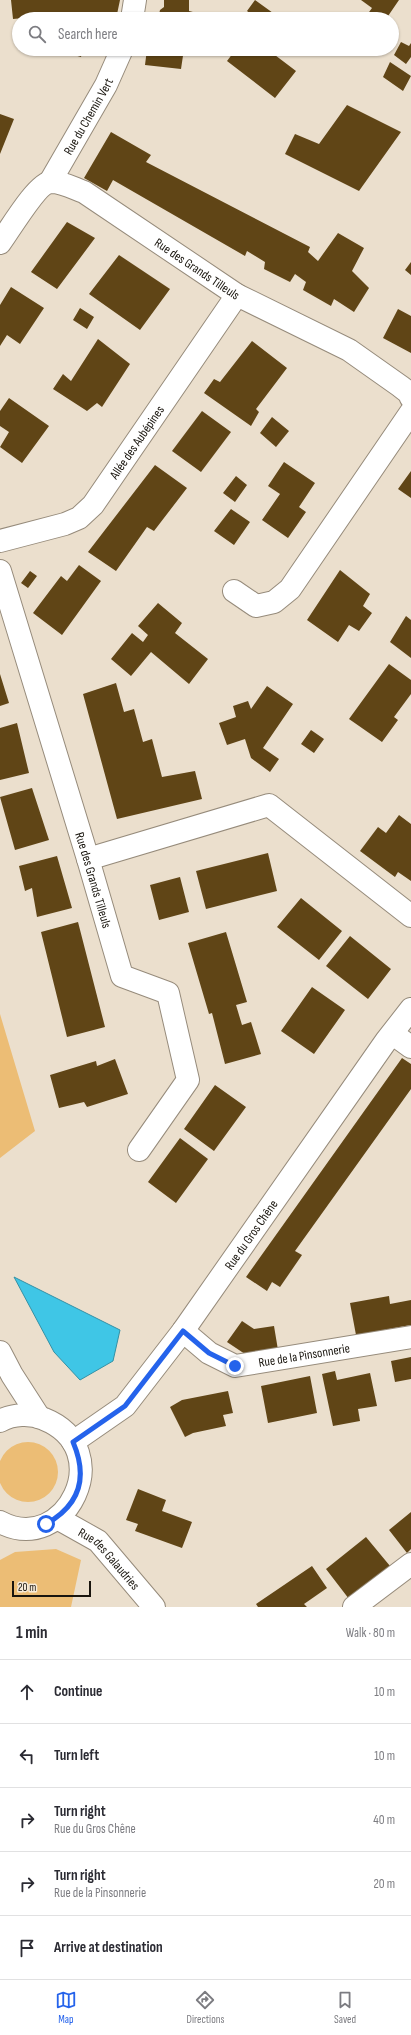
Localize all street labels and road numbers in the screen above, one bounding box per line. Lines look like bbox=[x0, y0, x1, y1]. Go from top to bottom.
street label: Rue du Chemin Vert bbox=[60, 76, 117, 158]
street label: Rue des Grands Tilleuls bbox=[151, 235, 243, 304]
street label: Allée des Aubépines bbox=[106, 402, 168, 483]
street label: Rue des Grands Tilleuls bbox=[71, 830, 115, 930]
street label: Rue du Gros Chêne bbox=[221, 1197, 281, 1273]
street label: Rue de la Pinsonnerie bbox=[257, 1340, 351, 1371]
street label: Rue des Galaudries bbox=[75, 1525, 143, 1594]

